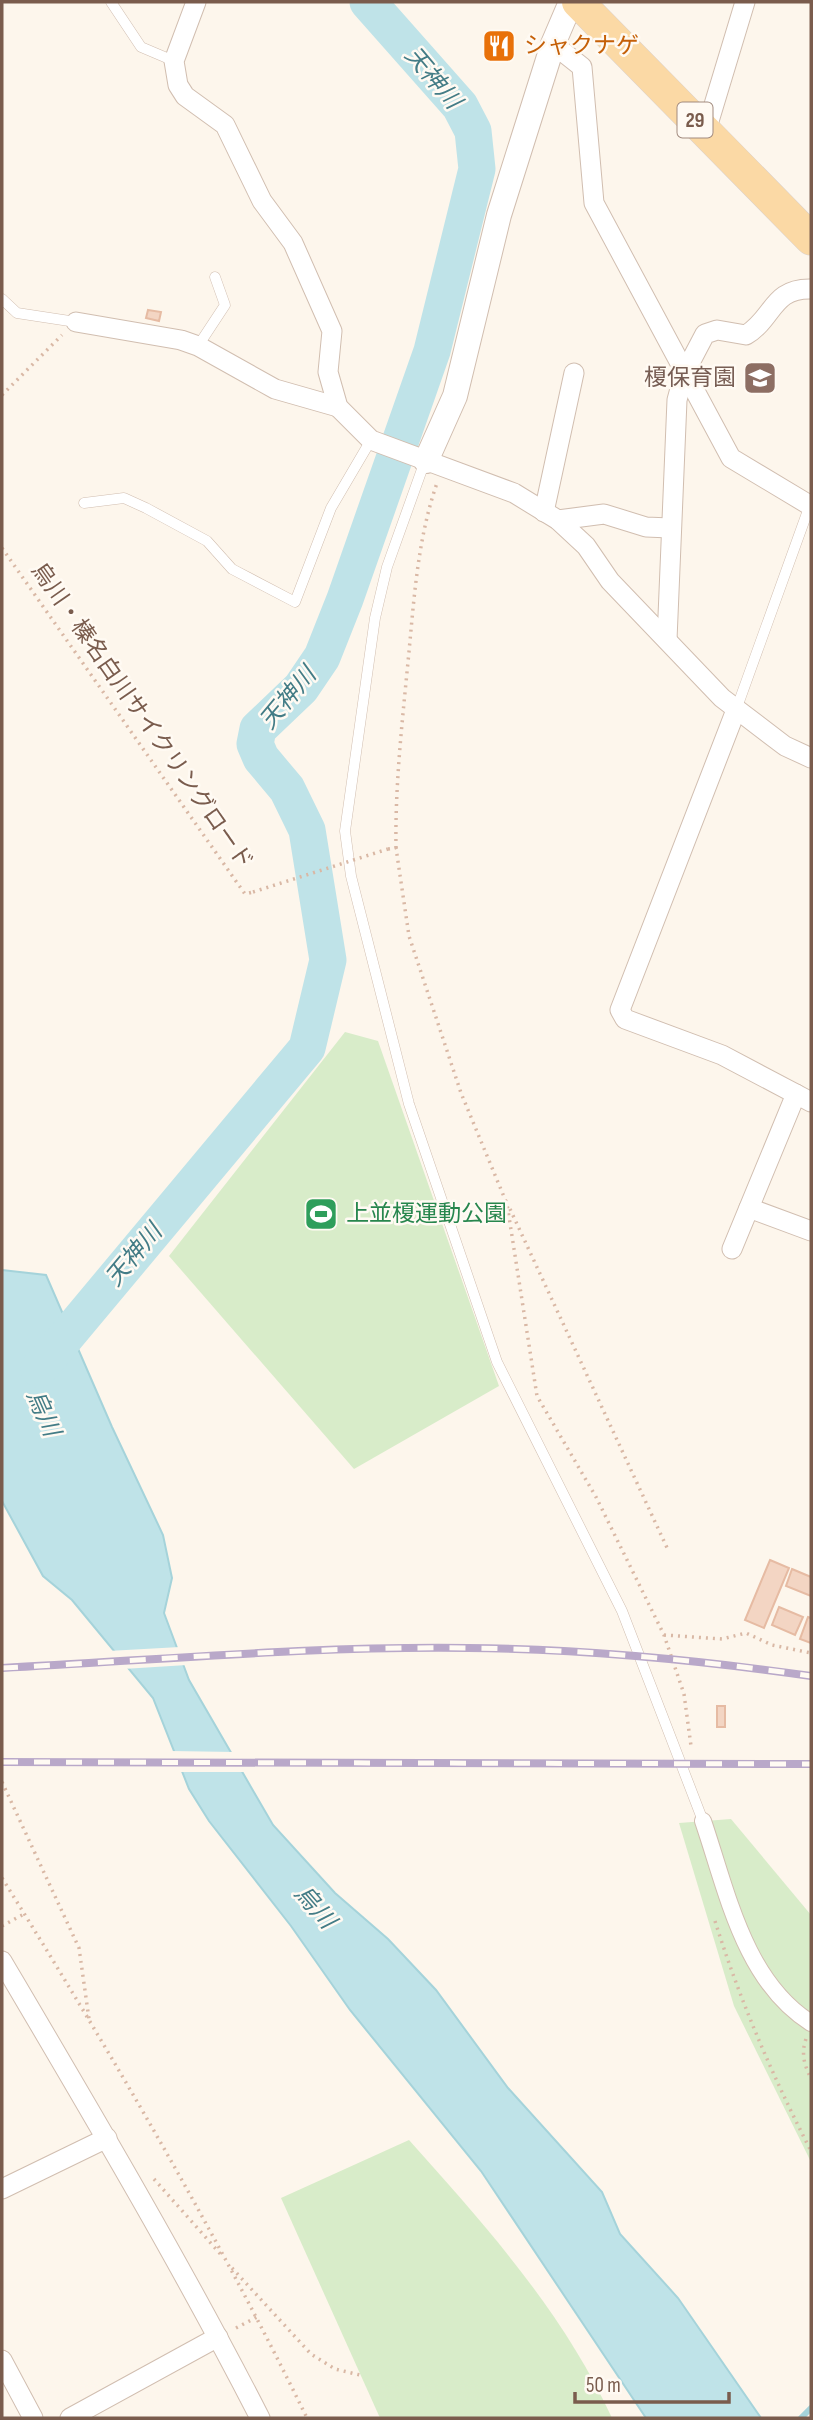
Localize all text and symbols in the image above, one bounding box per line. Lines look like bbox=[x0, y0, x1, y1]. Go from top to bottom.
restaurant icon: シャクナゲ bbox=[480, 27, 518, 65]
place label: シャクナゲ bbox=[524, 32, 639, 60]
water label: 天神川 bbox=[399, 41, 469, 117]
road number: 29 bbox=[678, 102, 712, 138]
school or university icon: 榎保育園 bbox=[741, 359, 779, 397]
place label: 榎保育園 bbox=[644, 364, 736, 392]
street label: 烏川・榛名白川サイクリングロード bbox=[25, 557, 259, 875]
water label: 天神川 bbox=[254, 659, 324, 735]
sports icon: 上並榎運動公園 bbox=[302, 1195, 340, 1233]
place label: 上並榎運動公園 bbox=[346, 1200, 507, 1228]
water label: 天神川 bbox=[100, 1216, 170, 1292]
water label: 烏川 bbox=[20, 1385, 67, 1444]
water label: 烏川 bbox=[288, 1879, 344, 1937]
scale bar bbox=[575, 2360, 729, 2404]
text: 50 m bbox=[586, 2373, 621, 2398]

